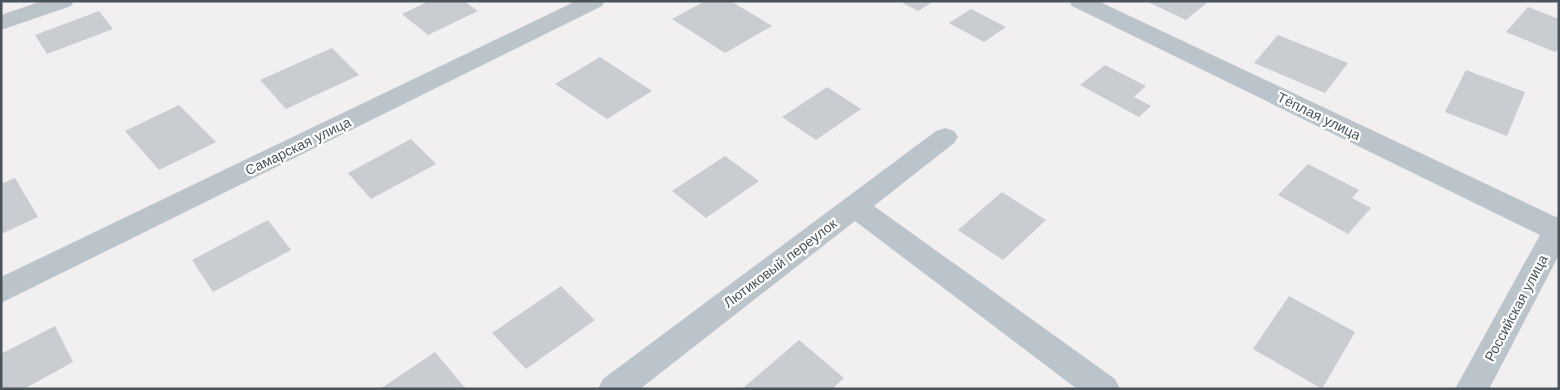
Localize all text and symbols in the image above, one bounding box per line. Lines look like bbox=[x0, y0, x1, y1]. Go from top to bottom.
street label: Тёплая улица bbox=[1275, 89, 1363, 143]
street label: Самарская улица bbox=[243, 113, 354, 178]
street label: Лютиковый переулок bbox=[720, 215, 840, 311]
street label: Российская улица bbox=[1481, 252, 1551, 364]

